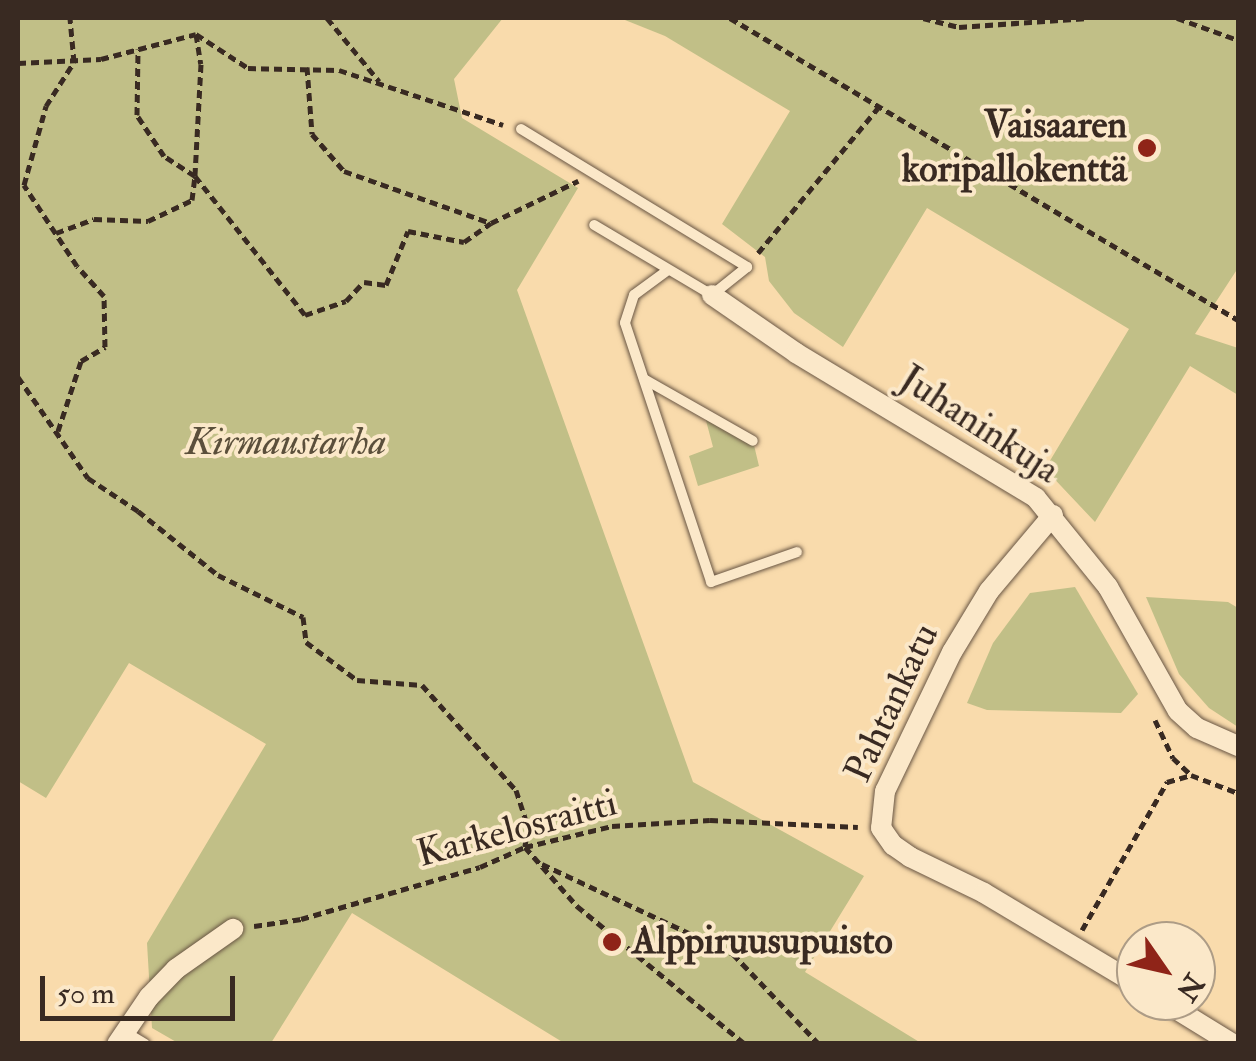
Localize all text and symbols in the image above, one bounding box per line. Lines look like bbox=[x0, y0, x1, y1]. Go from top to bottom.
place label: Vaisaaren koripallokenttä bbox=[902, 103, 1127, 192]
marker: Vaisaaren koripallokenttä bbox=[1136, 137, 1158, 159]
street label: Juhaninkuja bbox=[891, 357, 1067, 493]
park label: Kirmaustarha bbox=[186, 420, 386, 466]
street label: Pahtankatu bbox=[835, 616, 949, 790]
street label: Karkelosraitti bbox=[412, 780, 622, 878]
place label: Alppiruusupuisto bbox=[632, 919, 893, 965]
north arrow bbox=[1116, 921, 1216, 1021]
marker: Alppiruusupuisto bbox=[601, 931, 623, 953]
scale bar bbox=[45, 956, 240, 1018]
text: N bbox=[1168, 967, 1211, 1007]
text: 50 m bbox=[57, 975, 115, 1012]

